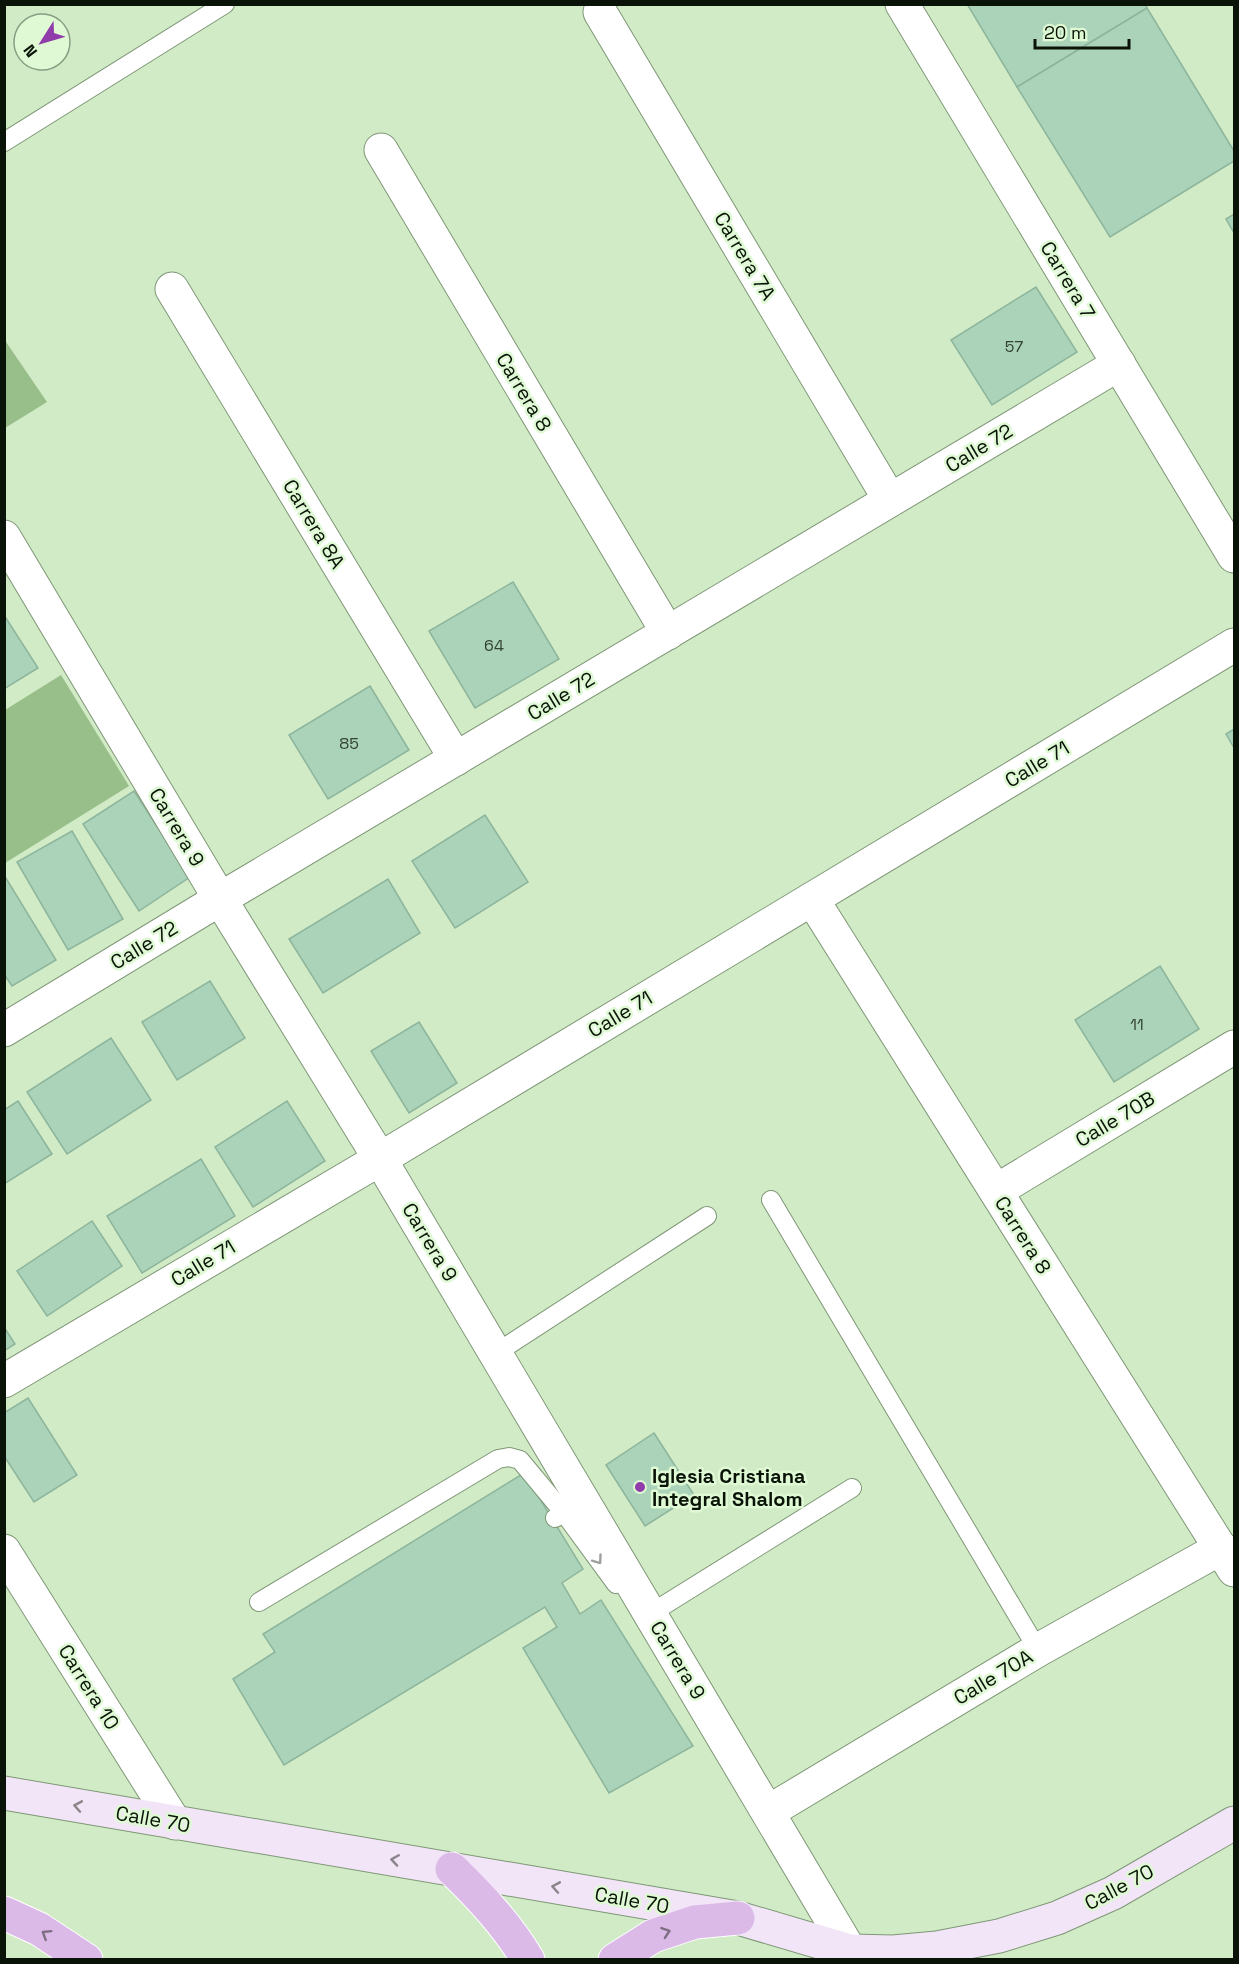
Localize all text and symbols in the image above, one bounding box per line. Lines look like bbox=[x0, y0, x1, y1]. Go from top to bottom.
north arrow bbox=[12, 12, 72, 72]
scale bar bbox=[1035, 12, 1130, 50]
text: 20 m bbox=[1044, 21, 1087, 44]
text: N bbox=[19, 40, 42, 61]
street label: Carrera 7A bbox=[708, 207, 782, 305]
street label: Carrera 7 bbox=[1035, 236, 1101, 324]
house number: 57 bbox=[1005, 336, 1023, 357]
street label: Carrera 8 bbox=[490, 348, 558, 436]
street label: Calle 72 bbox=[940, 418, 1018, 478]
street label: Carrera 8A bbox=[277, 475, 351, 574]
house number: 64 bbox=[484, 635, 504, 656]
street label: Calle 72 bbox=[522, 666, 600, 726]
house number: 85 bbox=[339, 733, 359, 754]
street label: Calle 71 bbox=[1000, 735, 1074, 793]
street label: Carrera 9 bbox=[143, 783, 211, 871]
street label: Calle 72 bbox=[105, 915, 183, 975]
street label: Calle 71 bbox=[583, 985, 657, 1043]
house number: 11 bbox=[1130, 1014, 1144, 1035]
street label: Calle 70B bbox=[1070, 1085, 1160, 1153]
street label: Carrera 8 bbox=[989, 1191, 1057, 1279]
street label: Carrera 9 bbox=[396, 1198, 464, 1286]
street label: Calle 71 bbox=[166, 1234, 240, 1292]
place label: Iglesia Cristiana Integral Shalom bbox=[652, 1463, 806, 1512]
marker: Iglesia Cristiana Integral Shalom bbox=[633, 1480, 647, 1494]
one-way arrow bbox=[591, 1554, 602, 1565]
street label: Carrera 9 bbox=[644, 1616, 712, 1704]
street label: Carrera 10 bbox=[53, 1639, 125, 1735]
street label: Calle 70A bbox=[949, 1643, 1038, 1711]
one-way arrow bbox=[73, 1800, 83, 1813]
street label: Calle 70 bbox=[114, 1800, 192, 1838]
one-way arrow bbox=[390, 1854, 399, 1866]
street label: Calle 70 bbox=[1080, 1858, 1158, 1916]
one-way arrow bbox=[551, 1881, 561, 1894]
street label: Calle 70 bbox=[593, 1881, 671, 1919]
one-way arrow bbox=[660, 1927, 671, 1939]
one-way arrow bbox=[42, 1931, 53, 1942]

